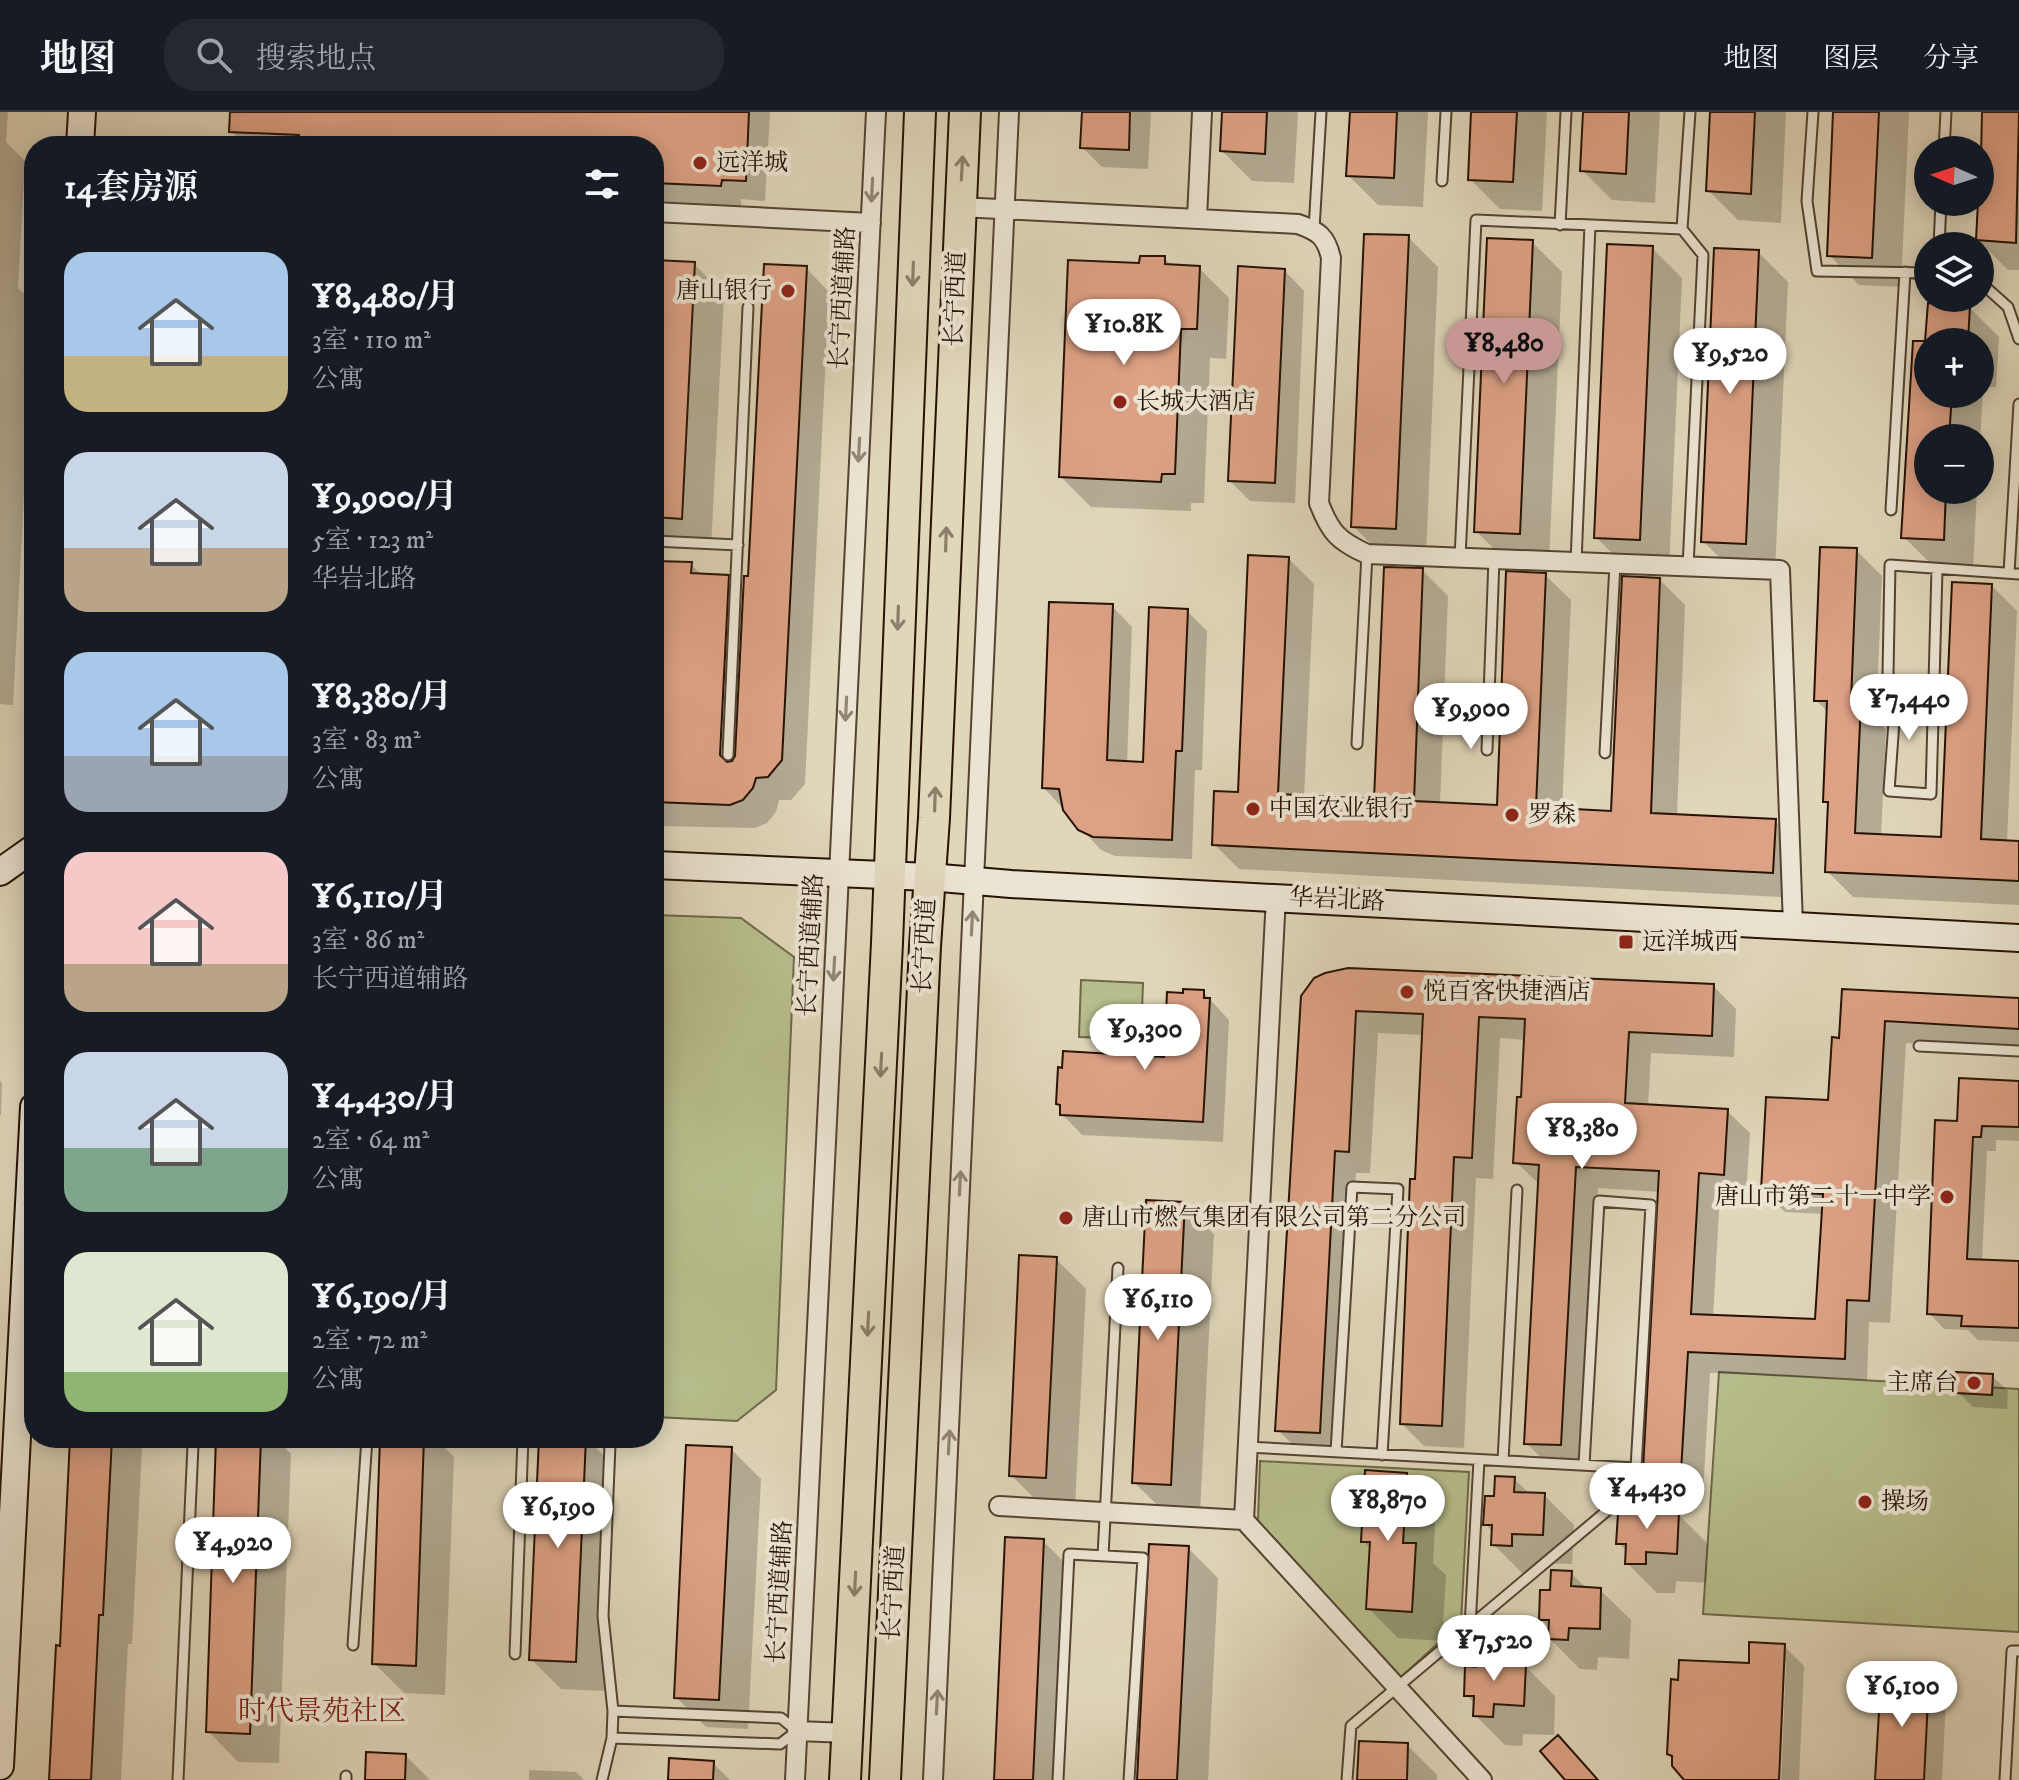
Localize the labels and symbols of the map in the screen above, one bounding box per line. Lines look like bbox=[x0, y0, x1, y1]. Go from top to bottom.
north arrow bbox=[1914, 136, 1994, 216]
place label: 远洋城 bbox=[716, 148, 788, 178]
marker: 远洋城 bbox=[691, 154, 709, 172]
one-way arrow bbox=[955, 155, 970, 182]
one-way arrow bbox=[864, 176, 879, 203]
street label: 长宁西道辅路 bbox=[824, 225, 862, 371]
street label: 长宁西道 bbox=[939, 251, 973, 347]
one-way arrow bbox=[905, 260, 920, 287]
place label: 唐山银行 bbox=[676, 276, 772, 306]
marker: 唐山银行 bbox=[779, 282, 797, 300]
pin: ¥10.8K bbox=[1059, 299, 1189, 367]
pin: ¥8,480 bbox=[1439, 318, 1569, 386]
pin: ¥9,520 bbox=[1665, 328, 1795, 396]
place label: 长城大酒店 bbox=[1136, 387, 1256, 417]
marker: 长城大酒店 bbox=[1111, 393, 1129, 411]
one-way arrow bbox=[851, 436, 866, 463]
one-way arrow bbox=[939, 526, 954, 553]
one-way arrow bbox=[891, 604, 906, 631]
pin: ¥7,440 bbox=[1844, 674, 1974, 742]
pin: ¥9,900 bbox=[1406, 683, 1536, 751]
one-way arrow bbox=[838, 695, 853, 722]
one-way arrow bbox=[927, 786, 942, 813]
place label: 中国农业银行 bbox=[1269, 794, 1413, 824]
marker: 中国农业银行 bbox=[1244, 800, 1262, 818]
place label: 罗森 bbox=[1528, 800, 1576, 830]
marker: 罗森 bbox=[1503, 806, 1521, 824]
street label: 长宁西道辅路 bbox=[792, 872, 830, 1018]
street label: 华岩北路 bbox=[1288, 883, 1386, 917]
street label: 长宁西道 bbox=[908, 897, 942, 995]
one-way arrow bbox=[965, 910, 980, 937]
place label: 远洋城西 bbox=[1642, 927, 1738, 957]
marker: 远洋城西 bbox=[1617, 933, 1635, 951]
one-way arrow bbox=[826, 955, 841, 982]
place label: 悦百客快捷酒店 bbox=[1423, 977, 1591, 1007]
marker: 悦百客快捷酒店 bbox=[1398, 983, 1416, 1001]
pin: ¥9,300 bbox=[1080, 1004, 1210, 1072]
one-way arrow bbox=[873, 1051, 888, 1078]
pin: ¥8,380 bbox=[1517, 1103, 1647, 1171]
one-way arrow bbox=[953, 1170, 968, 1197]
place label: 唐山市第二十一中学 bbox=[1715, 1182, 1931, 1212]
marker: 唐山市第二十一中学 bbox=[1938, 1188, 1956, 1206]
place label: 唐山市燃气集团有限公司第二分公司 bbox=[1082, 1203, 1466, 1233]
marker: 唐山市燃气集团有限公司第二分公司 bbox=[1057, 1209, 1075, 1227]
pin: ¥6,110 bbox=[1093, 1274, 1223, 1342]
one-way arrow bbox=[860, 1310, 875, 1337]
place label: 主席台 bbox=[1886, 1368, 1958, 1398]
marker: 主席台 bbox=[1965, 1374, 1983, 1392]
one-way arrow bbox=[941, 1429, 956, 1456]
pin: ¥4,430 bbox=[1582, 1463, 1712, 1531]
pin: ¥8,870 bbox=[1323, 1475, 1453, 1543]
pin: ¥6,190 bbox=[493, 1482, 623, 1550]
place label: 操场 bbox=[1881, 1487, 1929, 1517]
marker: 操场 bbox=[1856, 1493, 1874, 1511]
pin: ¥4,920 bbox=[168, 1517, 298, 1585]
street label: 长宁西道辅路 bbox=[761, 1519, 799, 1665]
street label: 长宁西道 bbox=[877, 1544, 911, 1642]
one-way arrow bbox=[847, 1570, 862, 1597]
pin: ¥7,520 bbox=[1429, 1615, 1559, 1683]
pin: ¥6,100 bbox=[1837, 1661, 1967, 1729]
one-way arrow bbox=[930, 1689, 945, 1716]
district label: 时代景苑社区 bbox=[238, 1694, 406, 1729]

